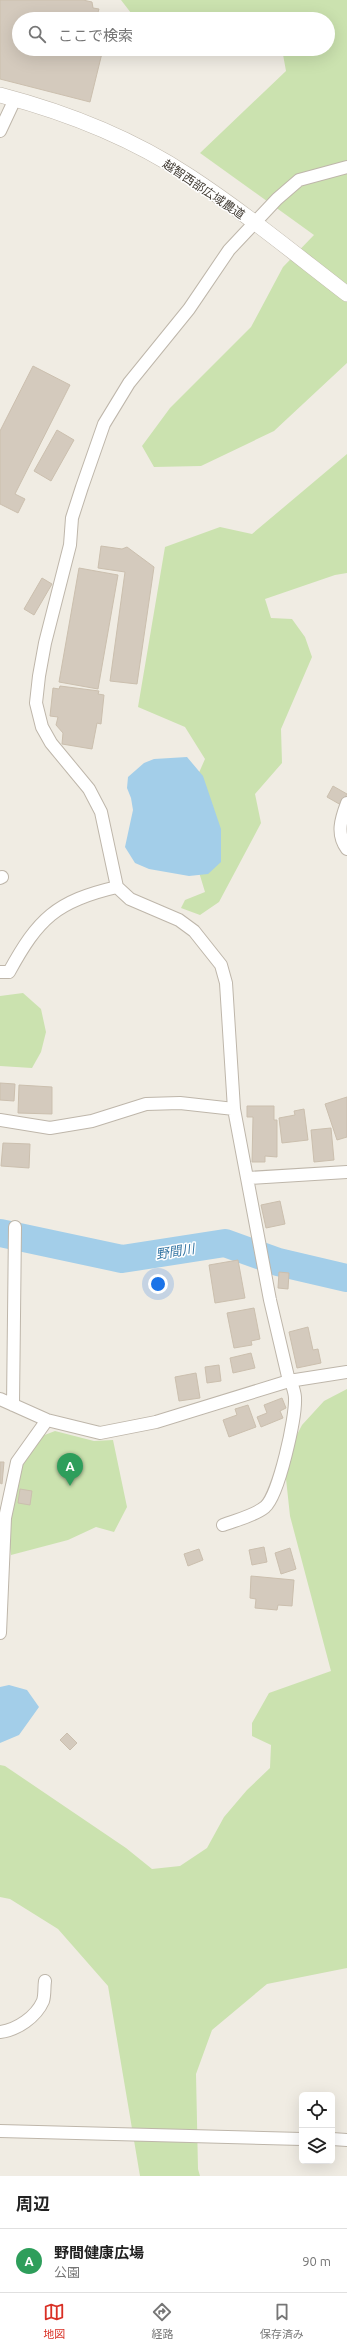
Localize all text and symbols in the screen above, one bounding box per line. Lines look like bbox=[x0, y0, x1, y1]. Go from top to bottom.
search box bbox=[12, 12, 335, 56]
icon: search bbox=[26, 23, 48, 45]
text: ここで検索 bbox=[58, 27, 133, 44]
street label: 越智西部広域農道 bbox=[161, 157, 247, 221]
water label: 野間川 bbox=[155, 1241, 197, 1261]
your location bbox=[148, 1274, 168, 1294]
pin: A bbox=[57, 1453, 83, 1486]
map controls bbox=[299, 2092, 335, 2164]
button: locate bbox=[299, 2092, 335, 2128]
button: layers bbox=[299, 2128, 335, 2164]
text: 周辺 bbox=[16, 2194, 50, 2213]
text: 野間健康広場 bbox=[54, 2244, 144, 2261]
text: A bbox=[24, 2254, 34, 2268]
text: 90 m bbox=[302, 2254, 331, 2268]
text: 公園 bbox=[54, 2265, 80, 2279]
tab: 地図 bbox=[43, 2301, 65, 2341]
tab: 経路 bbox=[151, 2301, 173, 2341]
tab: 保存済み bbox=[260, 2301, 304, 2341]

